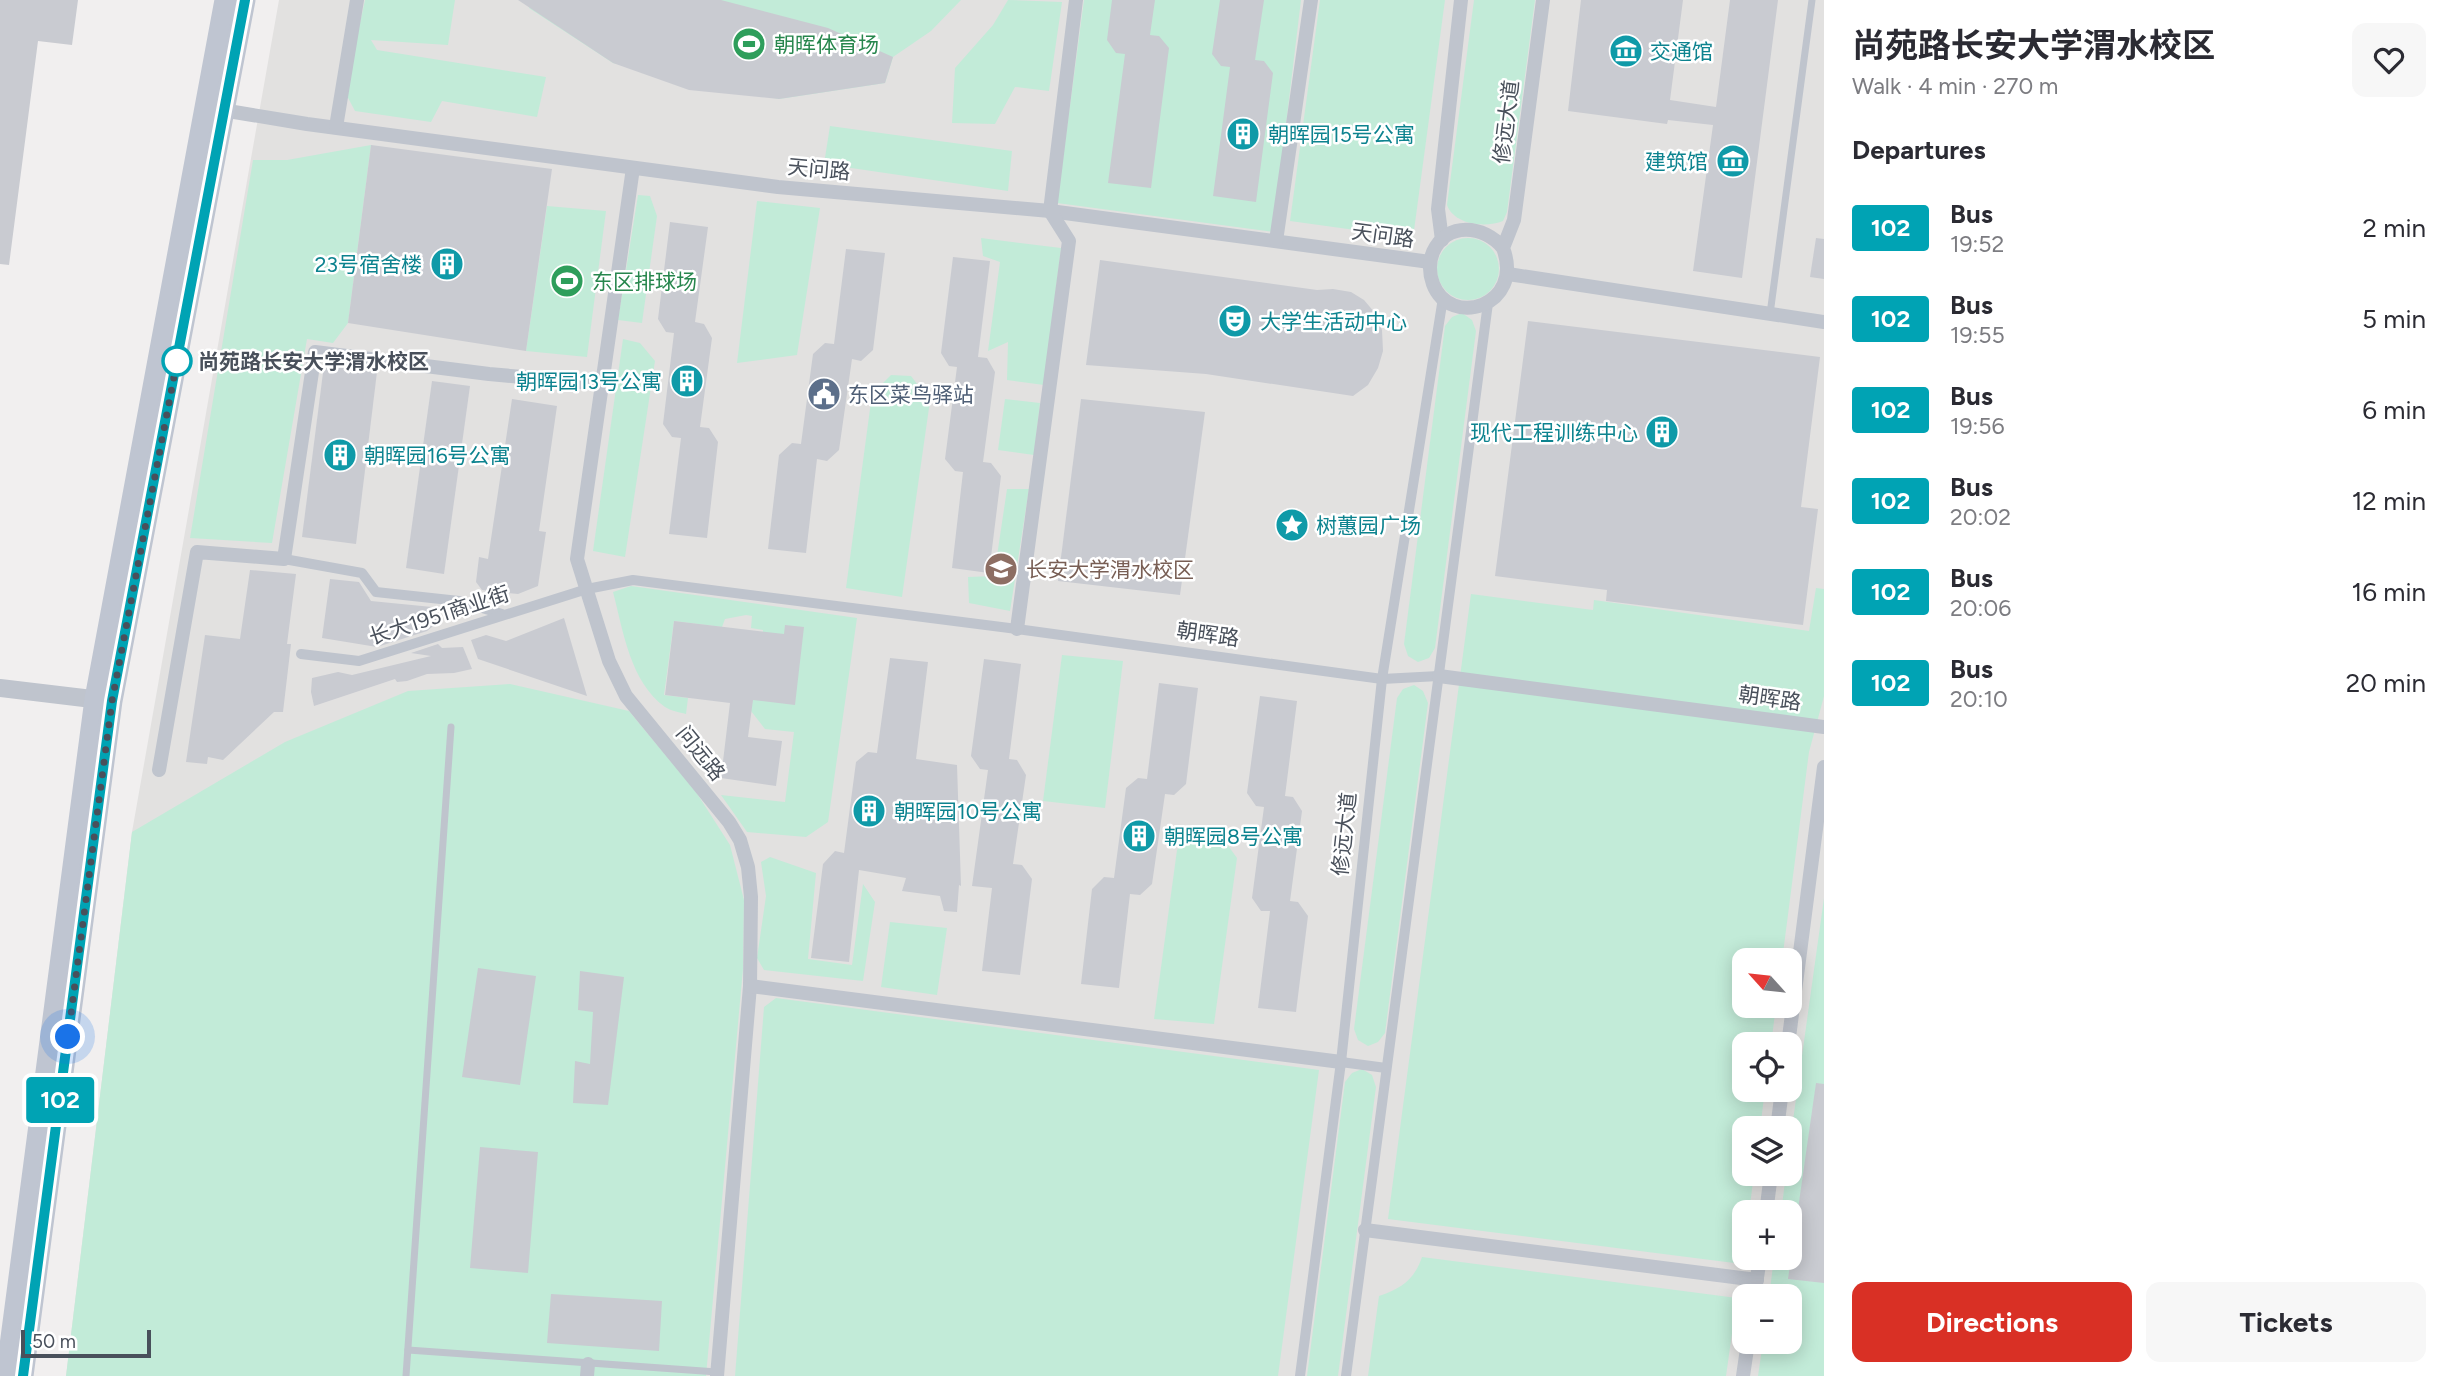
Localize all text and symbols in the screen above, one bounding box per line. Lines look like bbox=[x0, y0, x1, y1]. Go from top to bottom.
button: heart bbox=[2352, 23, 2426, 97]
sports icon: 朝晖体育场 bbox=[730, 25, 768, 63]
text: 尚苑路长安大学渭水校区 bbox=[1852, 26, 2215, 65]
place label: 朝晖体育场 bbox=[774, 32, 879, 57]
museum icon: 交通馆 bbox=[1607, 32, 1645, 70]
place label: 交通馆 bbox=[1650, 39, 1713, 64]
text: Walk · 4 min · 270 m bbox=[1852, 72, 2058, 100]
street label: 修远大道 bbox=[1488, 79, 1524, 165]
building icon: 朝晖园15号公寓 bbox=[1224, 115, 1262, 153]
place label: 朝晖园15号公寓 bbox=[1268, 122, 1415, 147]
text: Departures bbox=[1852, 134, 1986, 166]
museum icon: 建筑馆 bbox=[1714, 142, 1752, 180]
place label: 建筑馆 bbox=[1645, 149, 1708, 174]
street label: 天问路 bbox=[787, 154, 851, 184]
text: Bus bbox=[1950, 198, 1993, 230]
text: 2 min bbox=[2362, 212, 2426, 244]
text: 102 bbox=[1871, 213, 1910, 242]
street label: 天问路 bbox=[1350, 218, 1416, 252]
text: 19:52 bbox=[1950, 230, 2004, 258]
building icon: 23号宿舍楼 bbox=[428, 245, 466, 283]
place label: 23号宿舍楼 bbox=[315, 252, 422, 277]
sports icon: 东区排球场 bbox=[548, 262, 586, 300]
place label: 东区排球场 bbox=[592, 269, 697, 294]
text: Bus bbox=[1950, 289, 1993, 321]
theatre icon: 大学生活动中心 bbox=[1216, 302, 1254, 340]
text: 5 min bbox=[2362, 303, 2426, 335]
text: 102 bbox=[1871, 304, 1910, 333]
place label: 大学生活动中心 bbox=[1260, 309, 1407, 334]
text: 19:55 bbox=[1950, 321, 2005, 349]
marker: 尚苑路长安大学渭水校区 bbox=[162, 346, 192, 376]
place label: 尚苑路长安大学渭水校区 bbox=[198, 349, 429, 374]
building icon: 朝晖园13号公寓 bbox=[668, 362, 706, 400]
place label: 朝晖园13号公寓 bbox=[516, 369, 662, 394]
public building icon: 东区菜鸟驿站 bbox=[805, 375, 843, 413]
text: Bus bbox=[1950, 380, 1993, 412]
place label: 东区菜鸟驿站 bbox=[848, 382, 974, 407]
text: 6 min bbox=[2362, 394, 2426, 426]
text: 102 bbox=[1871, 395, 1910, 424]
text: 19:56 bbox=[1950, 412, 2005, 440]
building icon: 现代工程训练中心 bbox=[1643, 413, 1681, 451]
place label: 现代工程训练中心 bbox=[1470, 420, 1638, 445]
building icon: 朝晖园16号公寓 bbox=[321, 436, 359, 474]
place label: 朝晖园16号公寓 bbox=[364, 443, 511, 468]
text: Bus bbox=[1950, 471, 1993, 503]
text: 12 min bbox=[2352, 485, 2426, 517]
text: 102 bbox=[1871, 486, 1910, 515]
text: 20:02 bbox=[1950, 503, 2011, 531]
place icon: 树蕙园广场 bbox=[1273, 506, 1311, 544]
place label: 树蕙园广场 bbox=[1316, 513, 1421, 538]
school or university icon: 长安大学渭水校区 bbox=[982, 550, 1020, 588]
place label: 长安大学渭水校区 bbox=[1026, 557, 1194, 582]
text: Bus bbox=[1950, 562, 1993, 594]
text: 16 min bbox=[2351, 576, 2426, 608]
text: 102 bbox=[1871, 577, 1910, 606]
street label: 长大1951商业街 bbox=[366, 581, 512, 649]
text: 20:06 bbox=[1950, 594, 2011, 622]
street label: 朝晖路 bbox=[1175, 617, 1241, 651]
text: Bus bbox=[1950, 653, 1993, 685]
text: 20 min bbox=[2346, 667, 2426, 699]
text: 102 bbox=[1871, 668, 1910, 697]
street label: 朝晖路 bbox=[1737, 681, 1803, 715]
text: 20:10 bbox=[1950, 685, 2008, 713]
street label: 问远路 bbox=[671, 721, 731, 785]
street label: 修远大道 bbox=[1327, 791, 1361, 877]
building icon: 朝晖园10号公寓 bbox=[850, 792, 888, 830]
place label: 朝晖园10号公寓 bbox=[894, 799, 1042, 824]
building icon: 朝晖园8号公寓 bbox=[1120, 817, 1158, 855]
place label: 朝晖园8号公寓 bbox=[1164, 824, 1303, 849]
north arrow bbox=[1732, 948, 1802, 1018]
map controls bbox=[1732, 948, 1802, 1354]
your location bbox=[50, 1019, 85, 1054]
button: locate bbox=[1732, 1032, 1802, 1102]
line badge: 102 bbox=[20, 1077, 100, 1123]
text: 102 bbox=[40, 1085, 80, 1114]
button: layers bbox=[1732, 1116, 1802, 1186]
button: + bbox=[1732, 1200, 1802, 1270]
button: Directions bbox=[1852, 1282, 2132, 1362]
button: Tickets bbox=[2146, 1282, 2426, 1362]
button: − bbox=[1732, 1284, 1802, 1354]
scale bar bbox=[21, 1327, 150, 1359]
text: 50 m bbox=[32, 1330, 76, 1353]

